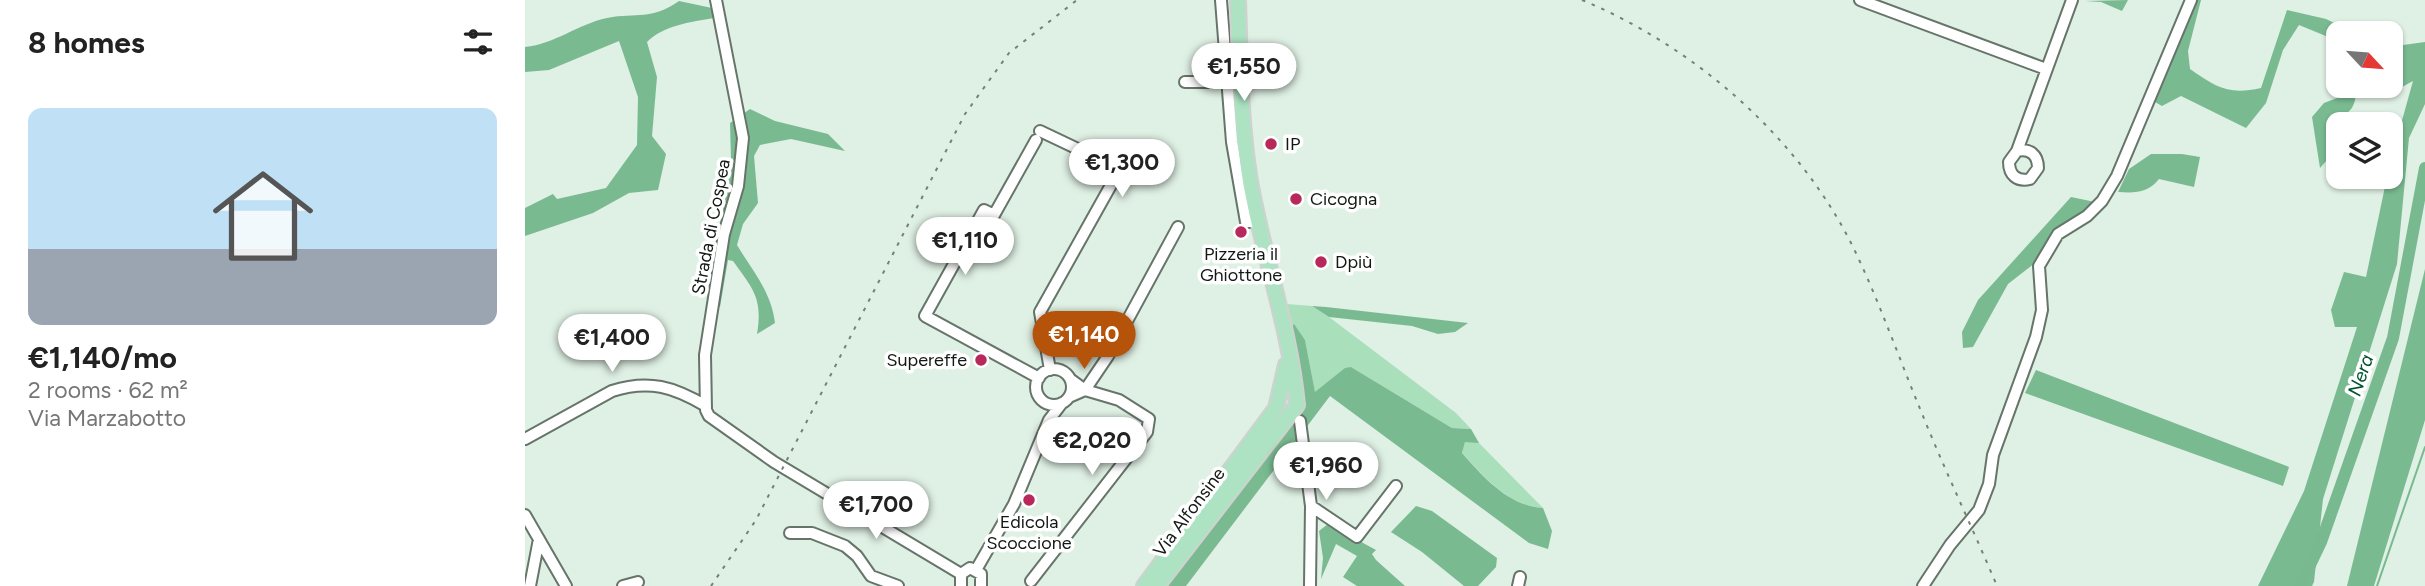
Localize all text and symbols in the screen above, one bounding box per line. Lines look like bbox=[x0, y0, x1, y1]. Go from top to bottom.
north arrow bbox=[2326, 21, 2403, 98]
map controls bbox=[2326, 21, 2403, 189]
icon: filters bbox=[459, 23, 497, 61]
text: 8 homes bbox=[28, 24, 145, 61]
pin: €1,550 bbox=[1187, 43, 1301, 103]
text: €1,550 bbox=[1207, 52, 1281, 80]
button: layers bbox=[2326, 112, 2403, 189]
place label: IP bbox=[1285, 133, 1300, 155]
marker: IP bbox=[1263, 136, 1279, 152]
pin: €1,300 bbox=[1065, 140, 1179, 199]
text: €1,300 bbox=[1085, 148, 1159, 176]
icon: home bbox=[200, 153, 326, 279]
street label: Strada di Cospea bbox=[687, 157, 735, 297]
place label: Cicogna bbox=[1310, 188, 1377, 210]
marker: Cicogna bbox=[1288, 191, 1304, 207]
pin: €1,110 bbox=[908, 218, 1022, 277]
marker: Pizzeria il Ghiottone bbox=[1233, 224, 1249, 240]
text: €1,110 bbox=[932, 226, 998, 254]
place label: Pizzeria il Ghiottone bbox=[1200, 243, 1282, 286]
place label: Dpiù bbox=[1335, 251, 1372, 273]
marker: Dpiù bbox=[1313, 254, 1329, 270]
pin: €1,140 bbox=[1027, 312, 1141, 371]
pin: €1,400 bbox=[555, 314, 669, 374]
text: €1,140 bbox=[1049, 320, 1119, 348]
text: €1,400 bbox=[574, 323, 650, 351]
text: €1,140/mo bbox=[28, 339, 177, 376]
place label: Supereffe bbox=[886, 349, 967, 371]
water label: Nera bbox=[2343, 351, 2378, 399]
marker: Supereffe bbox=[973, 352, 989, 368]
text: 2 rooms · 62 m² bbox=[28, 376, 188, 404]
text: Via Marzabotto bbox=[28, 404, 186, 432]
pin: €2,020 bbox=[1035, 418, 1149, 477]
text: €2,020 bbox=[1053, 426, 1131, 454]
pin: €1,960 bbox=[1269, 442, 1383, 502]
text: €1,960 bbox=[1289, 451, 1363, 479]
street label: Via Alfonsine bbox=[1148, 463, 1230, 561]
pin: €1,700 bbox=[819, 482, 933, 541]
text: €1,700 bbox=[839, 490, 913, 518]
marker: Edicola Scoccione bbox=[1021, 492, 1037, 508]
place label: Edicola Scoccione bbox=[986, 511, 1072, 554]

